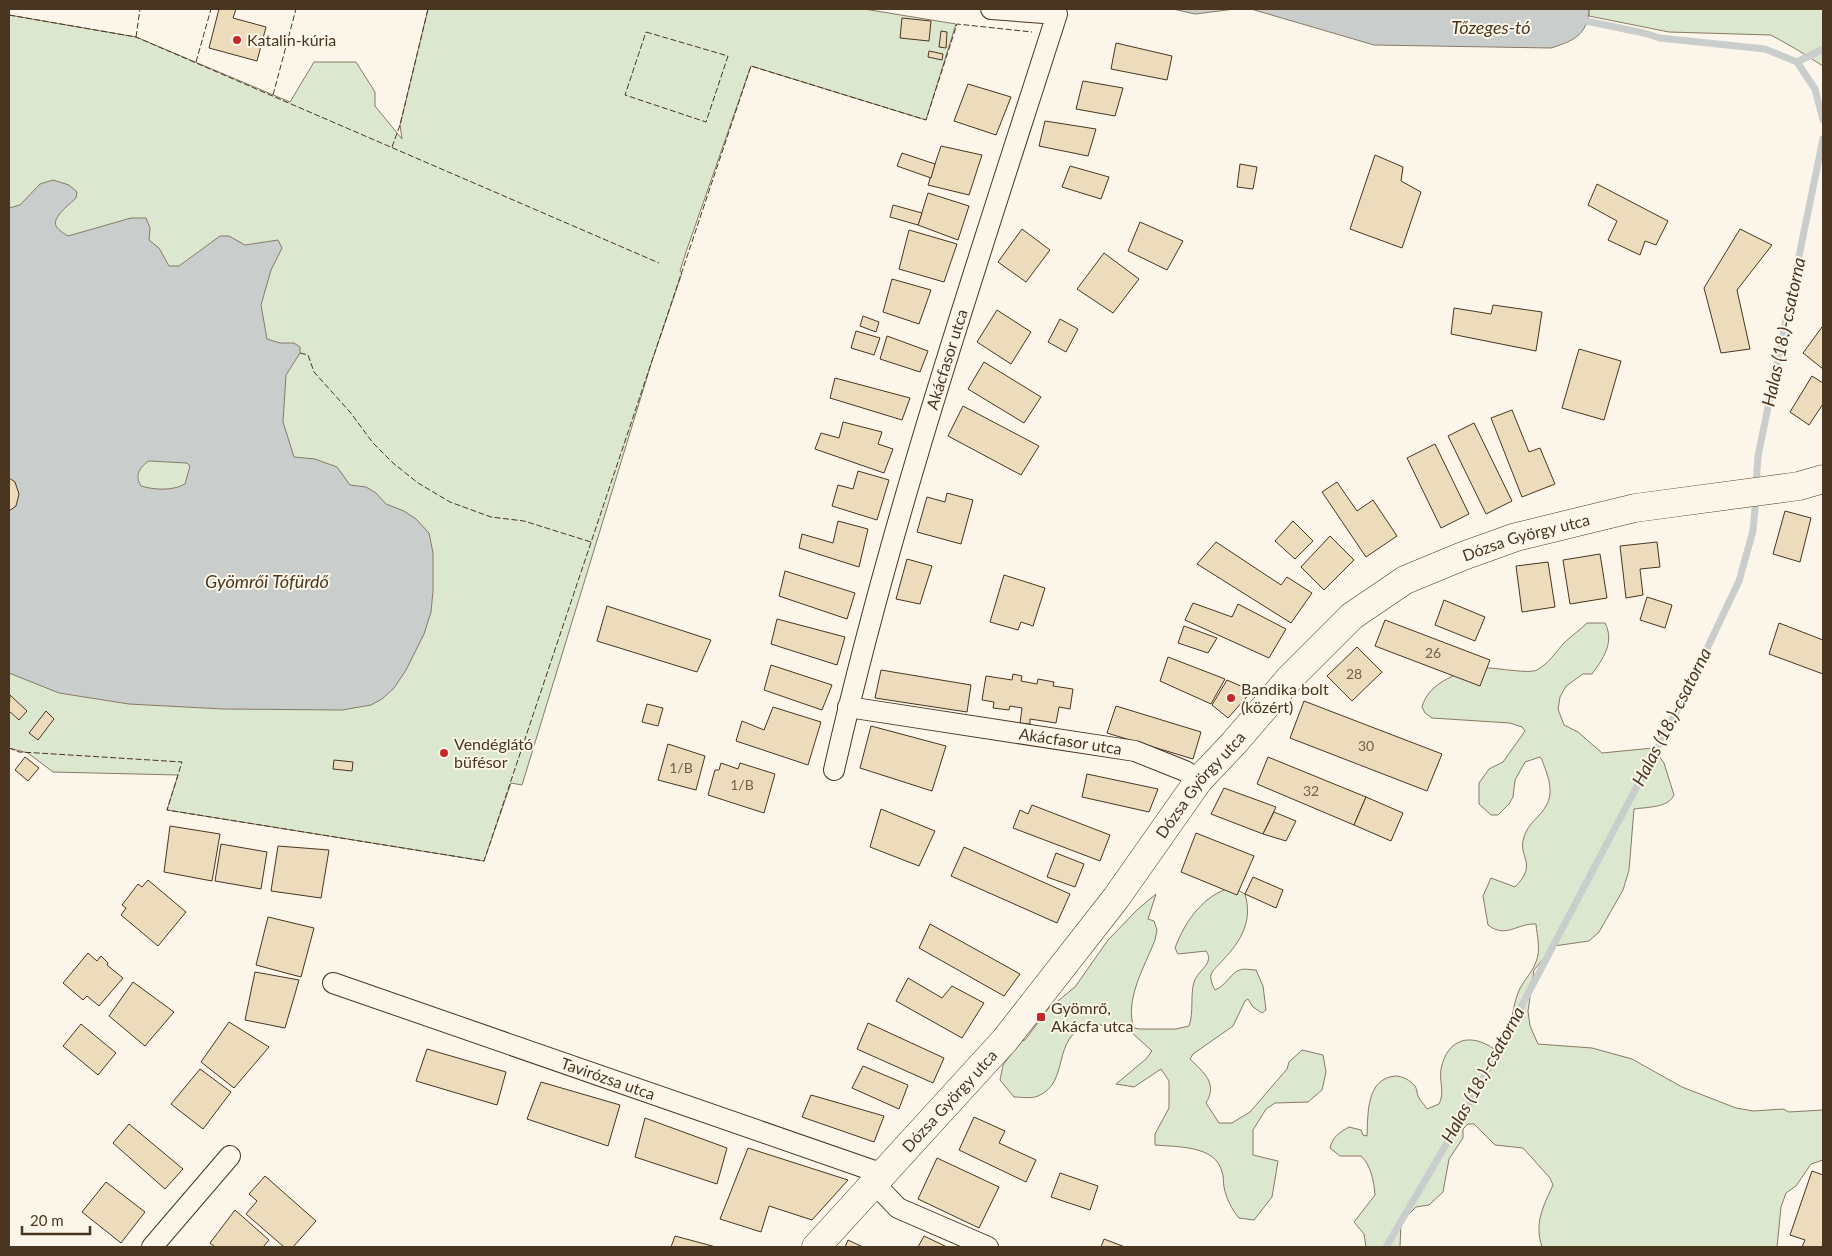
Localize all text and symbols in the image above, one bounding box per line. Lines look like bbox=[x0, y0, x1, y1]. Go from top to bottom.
water label: Tőzeges-tó bbox=[1451, 16, 1531, 38]
place label: Katalin-kúria bbox=[247, 30, 336, 49]
marker: Katalin-kúria bbox=[231, 34, 243, 46]
water label: Halas (18.)-csatorna bbox=[1756, 255, 1810, 408]
street label: Akácfasor utca bbox=[922, 307, 971, 412]
street label: Dózsa György utca bbox=[1460, 509, 1592, 564]
water label: Gyömrői Tófürdő bbox=[205, 570, 330, 592]
house number: 26 bbox=[1425, 644, 1441, 661]
water label: Halas (18.)-csatorna bbox=[1627, 644, 1715, 789]
house number: 28 bbox=[1346, 665, 1362, 682]
place label: Bandika bolt (közért) bbox=[1241, 679, 1329, 716]
marker: Bandika bolt (közért) bbox=[1225, 692, 1237, 704]
street label: Akácfasor utca bbox=[1018, 723, 1123, 758]
street label: Dózsa György utca bbox=[1151, 727, 1249, 841]
place label: Vendéglátó büfésor bbox=[454, 734, 533, 771]
house number: 30 bbox=[1358, 737, 1374, 754]
marker: Vendéglátó büfésor bbox=[438, 747, 450, 759]
house number: 1/B bbox=[669, 759, 693, 776]
house number: 1/B bbox=[730, 776, 754, 793]
house number: 32 bbox=[1303, 782, 1319, 799]
place label: Gyömrő, Akácfa utca bbox=[1051, 998, 1133, 1035]
water label: Halas (18.)-csatorna bbox=[1436, 1003, 1529, 1146]
marker: Gyömrő, Akácfa utca bbox=[1035, 1011, 1047, 1023]
street label: Dózsa György utca bbox=[898, 1045, 1001, 1156]
street label: Tavirózsa utca bbox=[558, 1053, 658, 1103]
scale bar bbox=[22, 1204, 90, 1236]
text: 20 m bbox=[30, 1211, 64, 1229]

